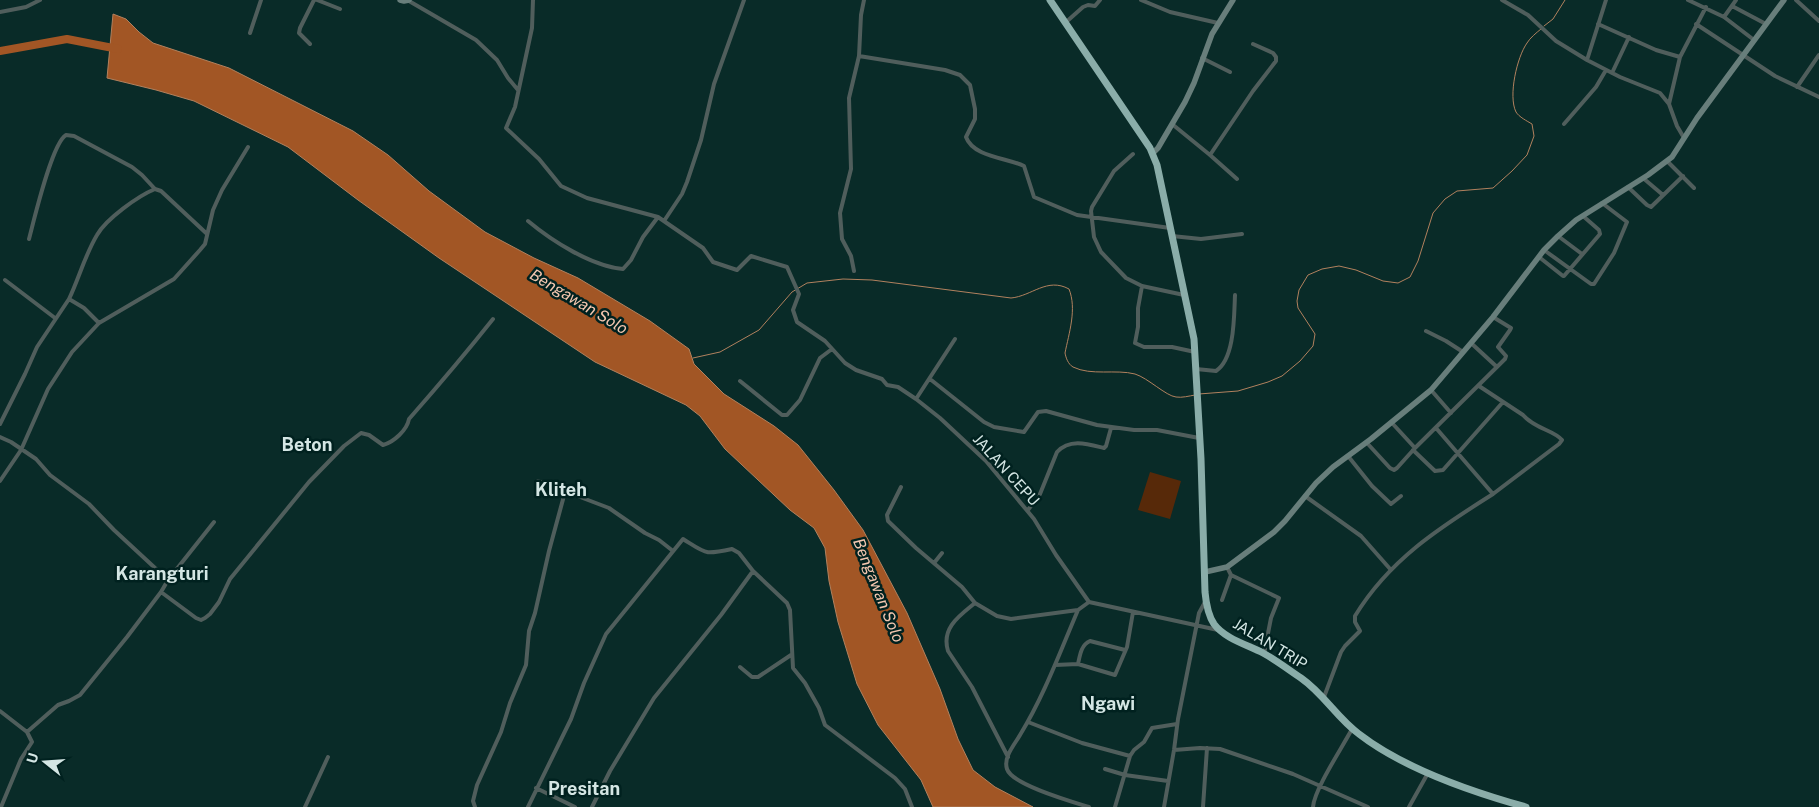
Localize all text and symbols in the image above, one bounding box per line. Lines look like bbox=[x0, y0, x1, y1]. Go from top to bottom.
water label: Bengawan Solo bbox=[526, 265, 631, 338]
street label: JALAN CEPU bbox=[970, 430, 1043, 509]
district label: Beton bbox=[282, 434, 332, 455]
district label: Kliteh bbox=[535, 479, 587, 500]
water label: Bengawan Solo bbox=[849, 535, 908, 645]
district label: Karangturi bbox=[116, 563, 209, 584]
street label: JALAN TRIP bbox=[1230, 615, 1311, 673]
district label: Ngawi bbox=[1081, 693, 1135, 714]
north arrow bbox=[20, 737, 70, 787]
text: U bbox=[23, 751, 42, 765]
district label: Presitan bbox=[548, 778, 620, 799]

